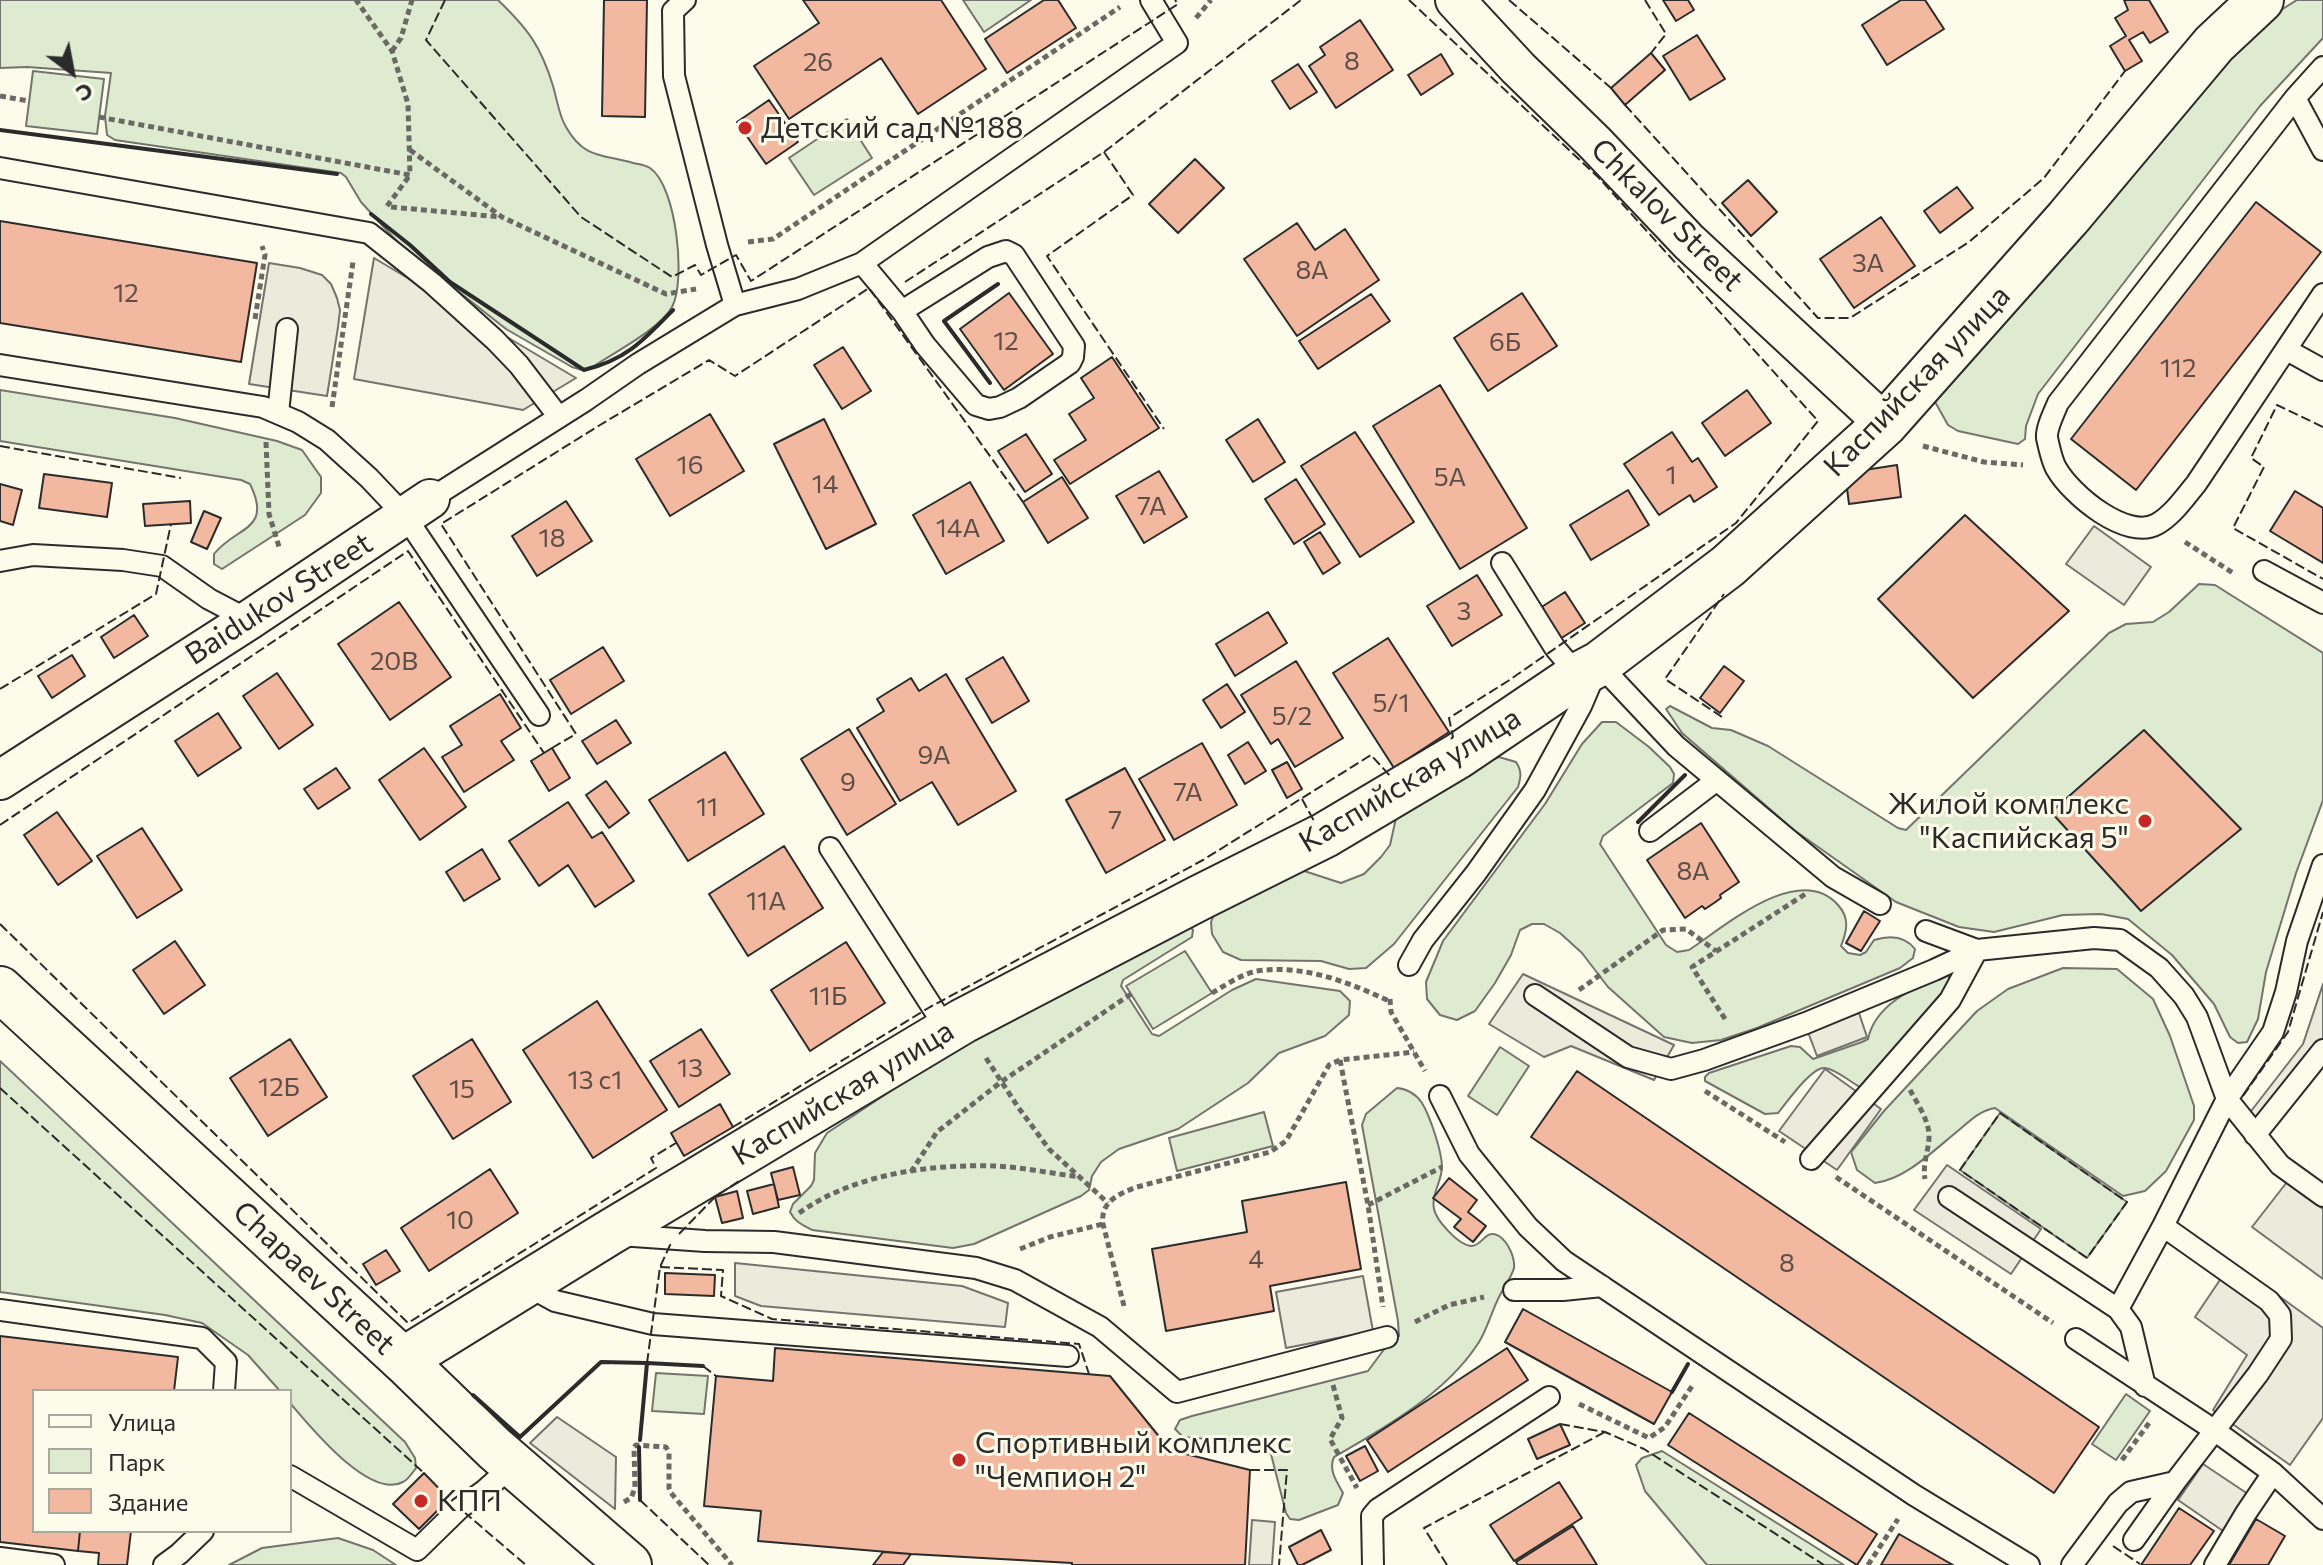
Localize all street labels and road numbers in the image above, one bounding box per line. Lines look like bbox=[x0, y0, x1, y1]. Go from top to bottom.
street label: Chkalov Street bbox=[1583, 131, 1751, 299]
street label: Каспийская улица bbox=[1817, 278, 2017, 484]
street label: Baidukov Street bbox=[179, 525, 379, 673]
street label: Каспийская улица bbox=[1293, 700, 1527, 860]
street label: Каспийская улица bbox=[726, 1013, 960, 1173]
street label: Chapaev Street bbox=[226, 1194, 402, 1362]

